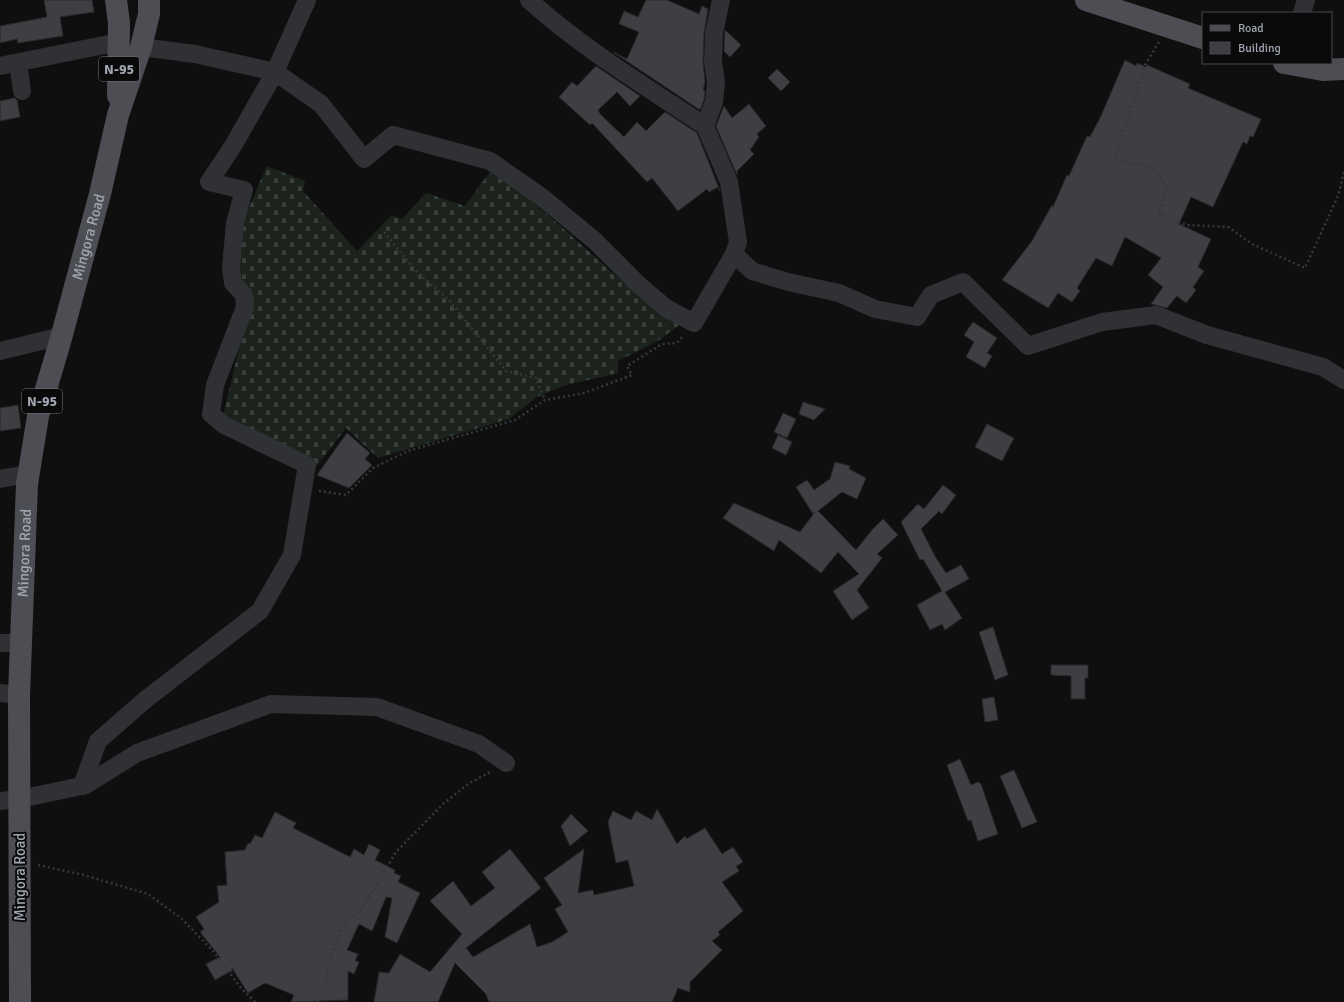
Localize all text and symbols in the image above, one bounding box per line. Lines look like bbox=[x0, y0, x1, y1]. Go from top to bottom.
legend bbox=[1202, 12, 1332, 64]
text: Road bbox=[1238, 21, 1264, 36]
text: Building bbox=[1238, 41, 1281, 56]
road number: N-95 bbox=[99, 57, 139, 81]
street label: Mingora Road bbox=[68, 192, 109, 282]
road number: N-95 bbox=[22, 389, 62, 413]
street label: Mingora Road bbox=[14, 508, 35, 598]
street label: Mingora Road bbox=[11, 833, 29, 921]

